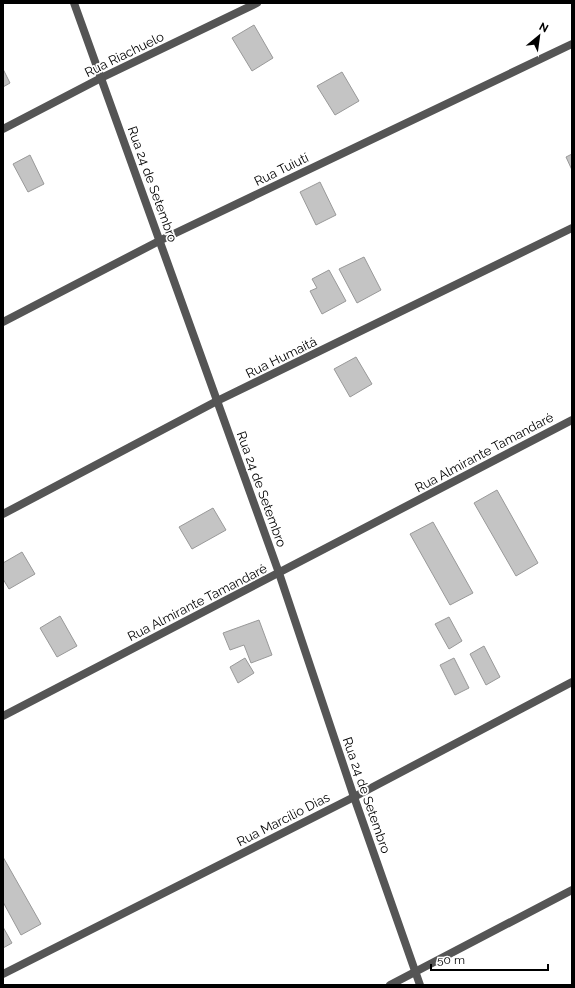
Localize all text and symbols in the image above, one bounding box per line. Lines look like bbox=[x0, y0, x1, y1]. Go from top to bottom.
north arrow bbox=[519, 16, 559, 56]
text: N bbox=[537, 20, 550, 35]
street label: Rua Riachuelo bbox=[82, 29, 166, 80]
street label: Rua 24 de Setembro bbox=[125, 124, 181, 244]
street label: Rua Tuiutí bbox=[252, 150, 311, 189]
street label: Rua Humaitá bbox=[243, 334, 319, 381]
street label: Rua Almirante Tamandaré bbox=[412, 409, 556, 495]
street label: Rua 24 de Setembro bbox=[234, 429, 290, 549]
street label: Rua Almirante Tamandaré bbox=[125, 561, 270, 644]
street label: Rua 24 de Setembro bbox=[340, 735, 394, 856]
street label: Rua Marcílio Dias bbox=[234, 790, 332, 849]
scale bar bbox=[431, 946, 548, 972]
text: 50 m bbox=[437, 953, 465, 967]

